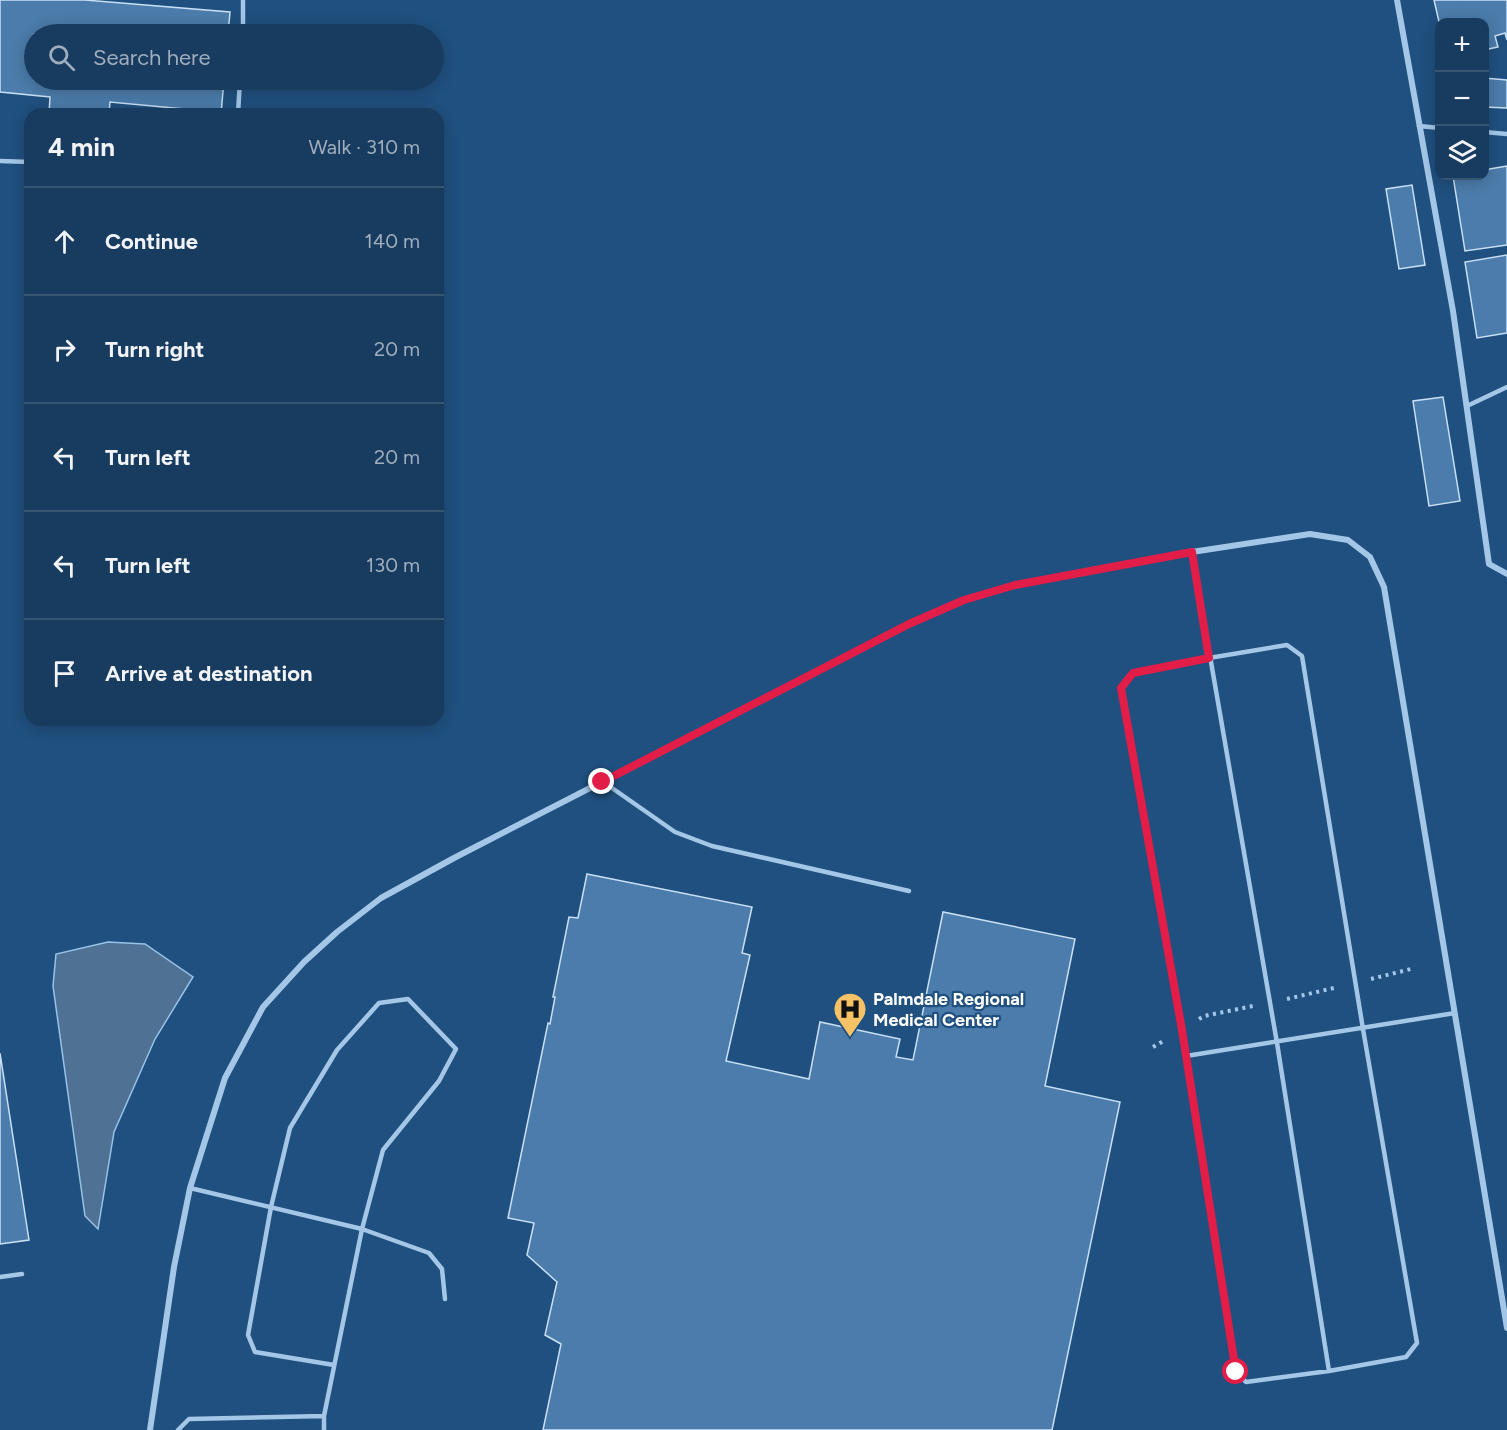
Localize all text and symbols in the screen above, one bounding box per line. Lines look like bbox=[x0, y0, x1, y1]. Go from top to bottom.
map controls bbox=[1435, 18, 1489, 180]
button: + bbox=[1435, 18, 1489, 72]
search box bbox=[24, 24, 444, 90]
icon: search bbox=[45, 41, 78, 74]
text: Search here bbox=[93, 44, 211, 71]
button: − bbox=[1435, 72, 1489, 126]
button: layers bbox=[1435, 126, 1489, 180]
text: 4 min bbox=[48, 131, 115, 163]
text: Walk · 310 m bbox=[308, 135, 420, 159]
icon: ahead bbox=[48, 225, 81, 258]
text: Continue bbox=[105, 228, 198, 255]
text: 140 m bbox=[365, 229, 420, 253]
icon: right bbox=[48, 333, 81, 366]
text: Turn right bbox=[105, 336, 204, 363]
text: 20 m bbox=[374, 337, 420, 361]
icon: left bbox=[48, 441, 81, 474]
text: Turn left bbox=[105, 444, 191, 471]
text: 20 m bbox=[374, 445, 420, 469]
icon: left bbox=[48, 549, 81, 582]
text: Turn left bbox=[105, 552, 191, 579]
text: 130 m bbox=[366, 553, 420, 577]
icon: arrive bbox=[48, 657, 81, 690]
text: Arrive at destination bbox=[105, 660, 313, 687]
route end bbox=[588, 768, 614, 794]
place label: Palmdale Regional Medical Center bbox=[873, 988, 1024, 1031]
hospital icon: Palmdale Regional Medical Center bbox=[832, 991, 868, 1038]
route start bbox=[1222, 1358, 1248, 1384]

